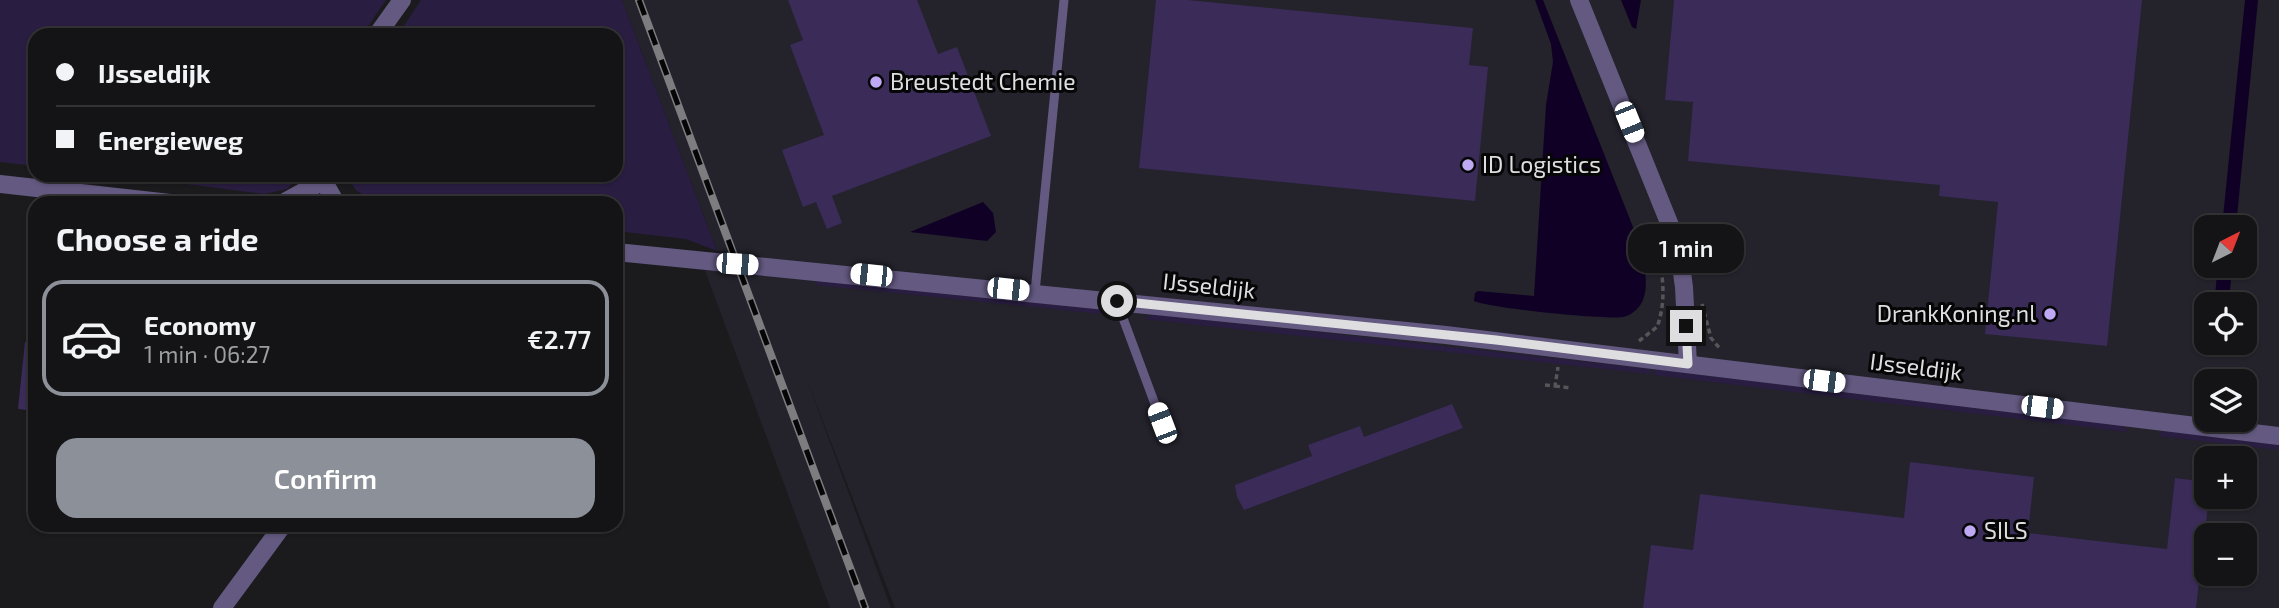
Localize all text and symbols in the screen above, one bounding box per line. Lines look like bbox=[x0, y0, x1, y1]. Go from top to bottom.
text: IJsseldijk bbox=[98, 57, 211, 88]
place label: Breustedt Chemie bbox=[890, 67, 1076, 95]
marker: Breustedt Chemie bbox=[868, 74, 884, 90]
car bbox=[1612, 99, 1647, 145]
text: Energieweg bbox=[98, 124, 243, 155]
place label: ID Logistics bbox=[1482, 150, 1601, 178]
marker: ID Logistics bbox=[1460, 157, 1476, 173]
north arrow bbox=[2194, 215, 2258, 278]
map controls bbox=[2194, 215, 2257, 586]
text: Choose a ride bbox=[56, 219, 259, 257]
callout: 1 min bbox=[1628, 224, 1744, 274]
text: 1 min bbox=[1659, 234, 1713, 262]
car bbox=[716, 252, 759, 276]
car bbox=[850, 262, 893, 288]
street label: IJsseldijk bbox=[1162, 266, 1257, 304]
car bbox=[987, 276, 1030, 302]
route start bbox=[1101, 285, 1133, 317]
button: locate bbox=[2194, 292, 2257, 355]
place label: DrankKoning.nl bbox=[1877, 299, 2036, 327]
marker: DrankKoning.nl bbox=[2042, 306, 2058, 322]
icon: car bbox=[60, 307, 123, 370]
text: Economy bbox=[144, 309, 256, 340]
route end bbox=[1670, 310, 1702, 342]
text: €2.77 bbox=[527, 323, 591, 354]
text: 1 min · 06:27 bbox=[144, 340, 270, 368]
street label: IJsseldijk bbox=[1868, 346, 1964, 386]
car bbox=[1802, 368, 1847, 394]
button: layers bbox=[2194, 369, 2257, 432]
car bbox=[2020, 394, 2065, 420]
car bbox=[1145, 400, 1180, 446]
button: Confirm bbox=[56, 438, 595, 518]
button: + bbox=[2194, 446, 2257, 509]
place label: SILS bbox=[1984, 516, 2028, 544]
marker: SILS bbox=[1962, 523, 1978, 539]
button: − bbox=[2194, 523, 2257, 586]

